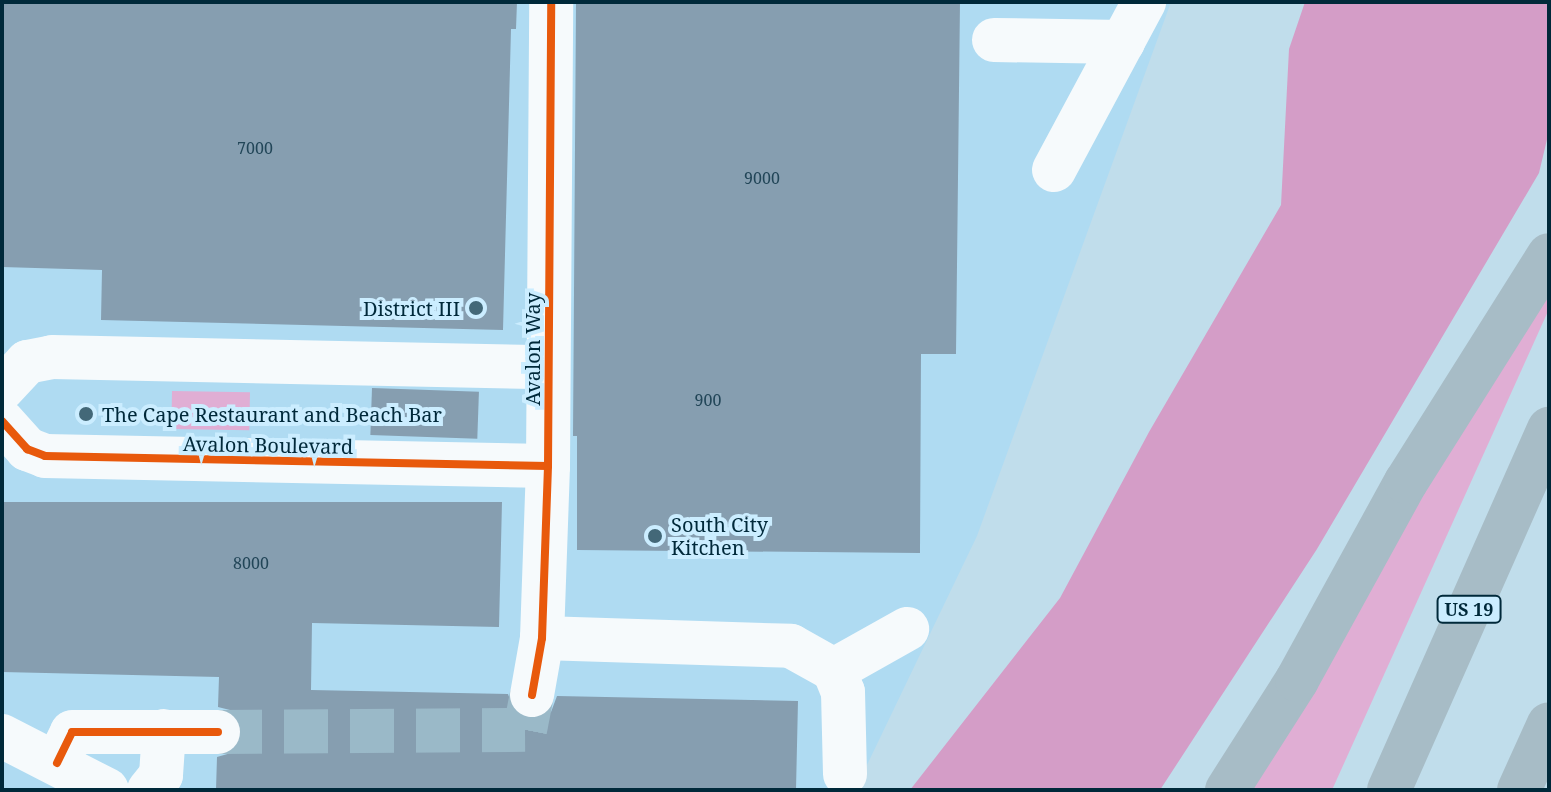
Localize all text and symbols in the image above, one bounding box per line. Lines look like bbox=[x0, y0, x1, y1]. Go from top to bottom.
house number: 7000 bbox=[237, 138, 273, 158]
house number: 9000 bbox=[744, 168, 780, 188]
street label: Avalon Way bbox=[520, 292, 544, 406]
place label: District III bbox=[363, 296, 460, 320]
marker: District III bbox=[467, 299, 485, 317]
house number: 900 bbox=[695, 390, 721, 410]
place label: The Cape Restaurant and Beach Bar bbox=[102, 402, 442, 426]
marker: The Cape Restaurant and Beach Bar bbox=[77, 405, 95, 423]
street label: Avalon Boulevard bbox=[183, 432, 353, 458]
place label: South City Kitchen bbox=[671, 512, 768, 559]
marker: South City Kitchen bbox=[646, 527, 664, 545]
house number: 8000 bbox=[233, 553, 269, 573]
road number: US 19 bbox=[1435, 595, 1503, 623]

